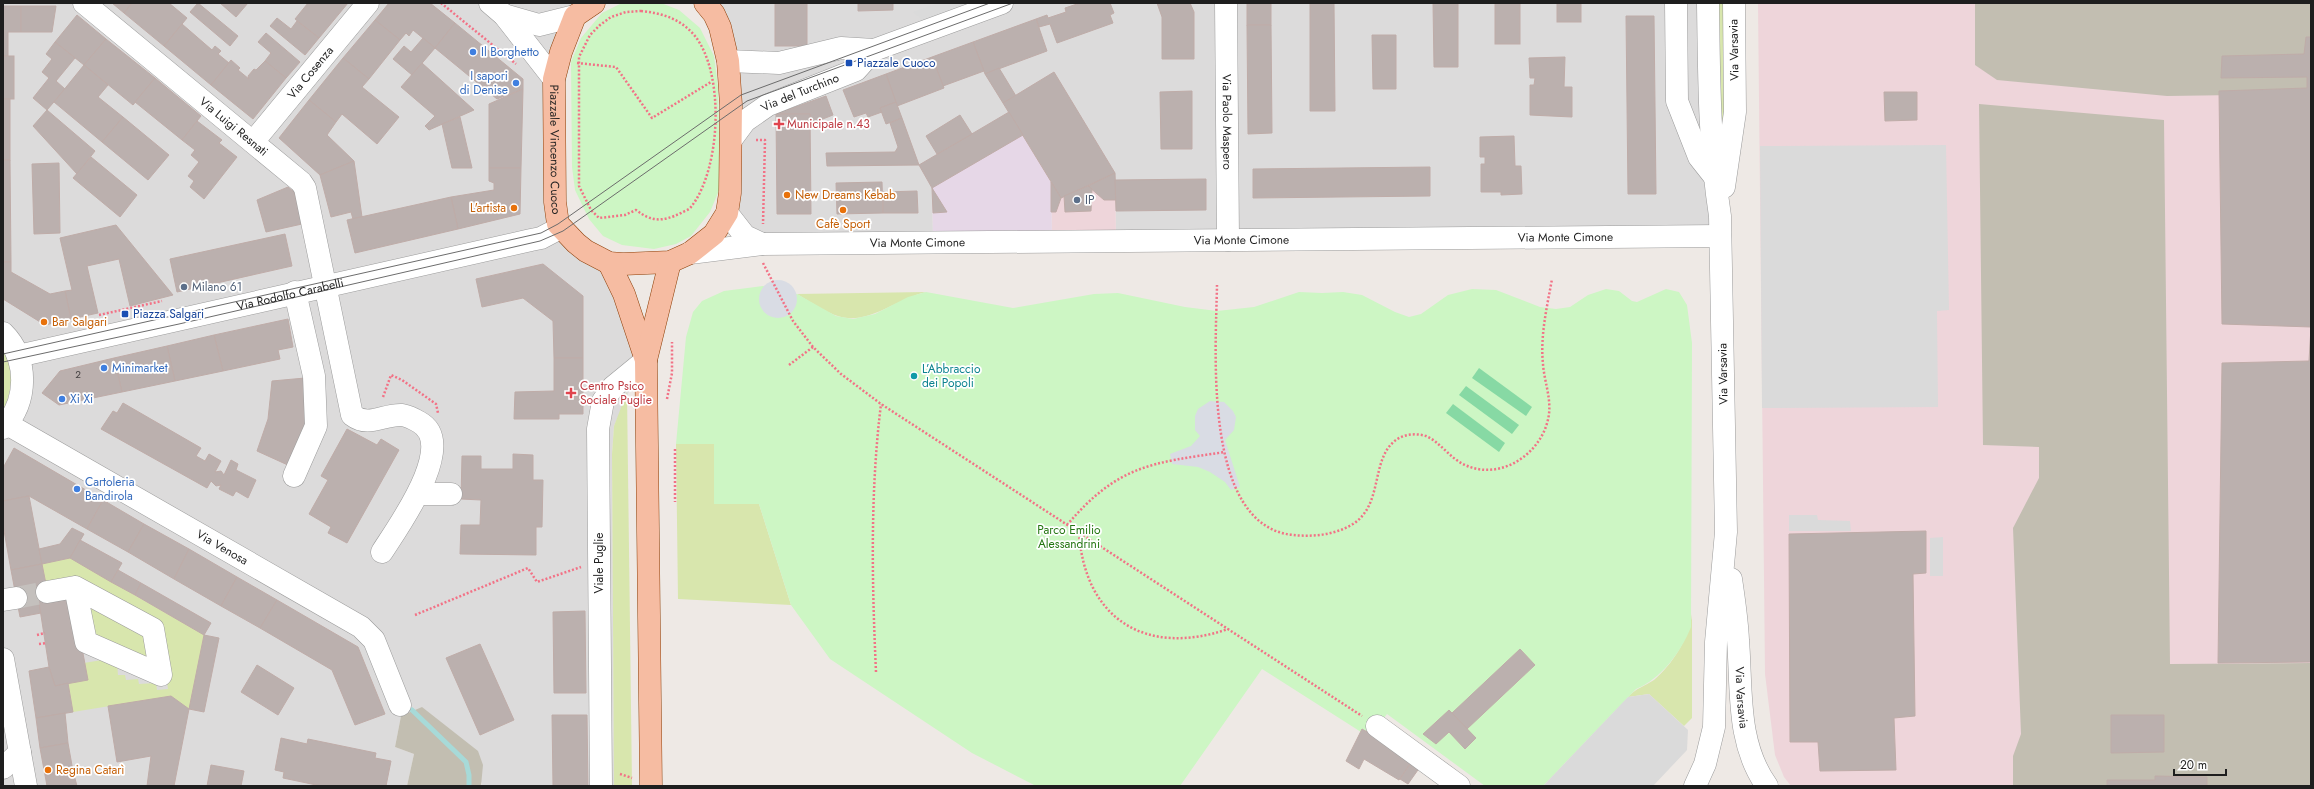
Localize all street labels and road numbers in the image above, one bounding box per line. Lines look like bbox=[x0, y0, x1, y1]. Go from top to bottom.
street label: Via Varsavia bbox=[1724, 19, 1744, 81]
street label: Via Cosenza bbox=[283, 42, 338, 103]
street label: Via del Turchino bbox=[757, 68, 842, 116]
street label: Via Paolo Maspero bbox=[1218, 74, 1236, 170]
street label: Piazzale Vincenzo Cuoco bbox=[545, 84, 566, 216]
street label: Via Luigi Resnati bbox=[195, 93, 272, 160]
street label: Via Monte Cimone bbox=[1518, 228, 1613, 247]
street label: Via Monte Cimone bbox=[1194, 231, 1289, 249]
street label: Via Monte Cimone bbox=[870, 233, 965, 252]
street label: Via Rodolfo Carabelli bbox=[235, 274, 345, 315]
street label: Via Varsavia bbox=[1713, 343, 1733, 405]
street label: Via Venosa bbox=[193, 525, 252, 569]
street label: Viale Puglie bbox=[590, 533, 608, 593]
street label: Via Varsavia bbox=[1730, 666, 1753, 730]

